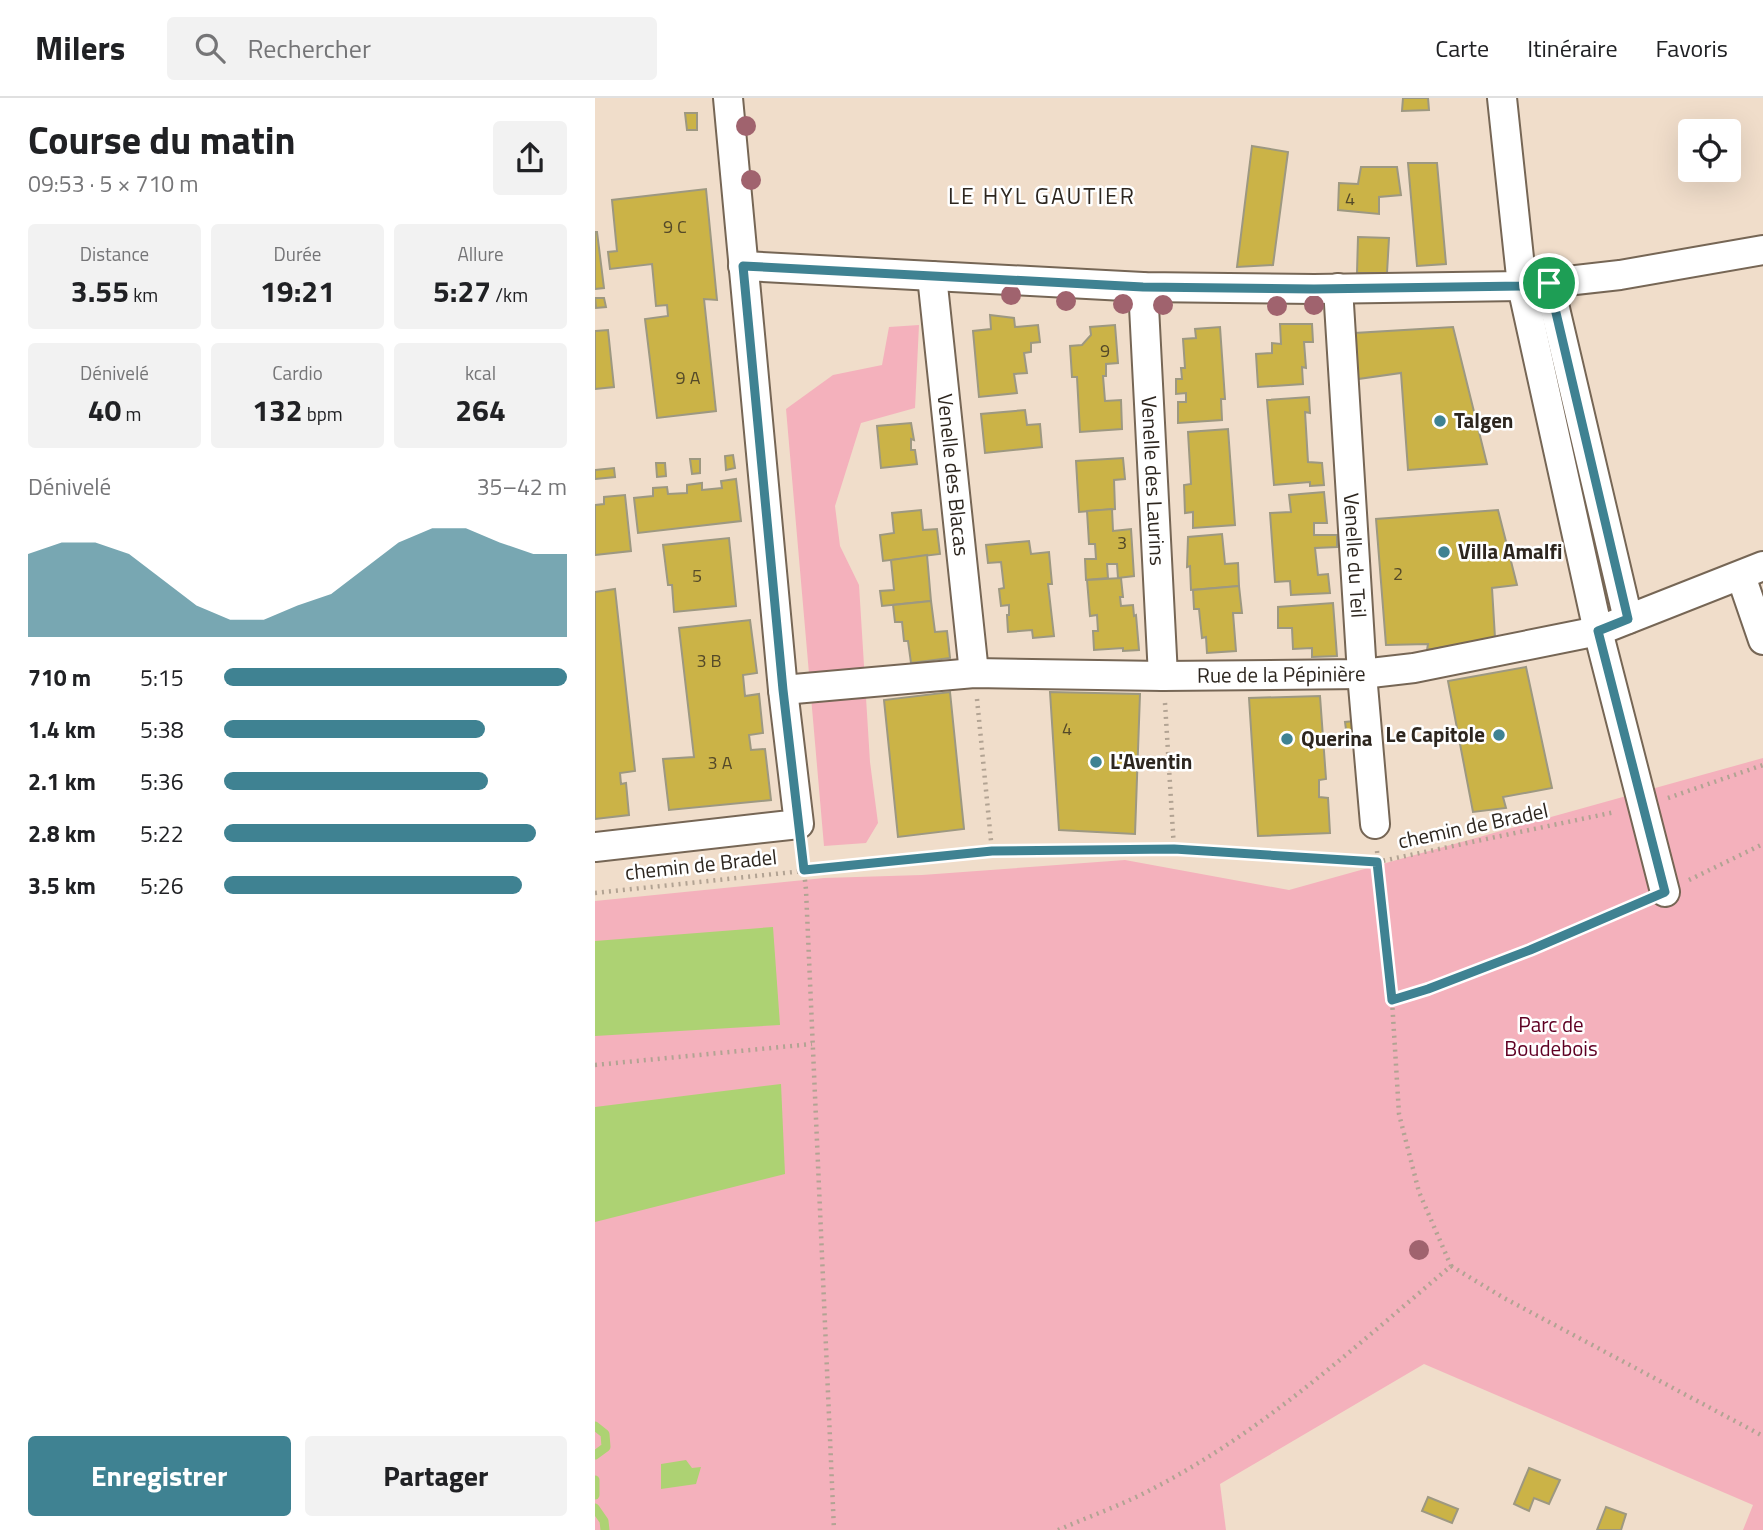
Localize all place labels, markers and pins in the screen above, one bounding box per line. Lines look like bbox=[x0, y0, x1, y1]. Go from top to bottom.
pin bbox=[1519, 253, 1579, 313]
place label: Talgen bbox=[1454, 404, 1513, 436]
marker: Talgen bbox=[1432, 413, 1448, 429]
place label: Villa Amalfi bbox=[1458, 535, 1562, 567]
marker: Villa Amalfi bbox=[1436, 544, 1452, 560]
place label: Le Capitole bbox=[1386, 718, 1485, 750]
place label: Querina bbox=[1301, 722, 1373, 754]
marker: Le Capitole bbox=[1491, 727, 1507, 743]
marker: Querina bbox=[1279, 731, 1295, 747]
place label: L'Aventin bbox=[1110, 745, 1192, 777]
marker: L'Aventin bbox=[1088, 754, 1104, 770]

